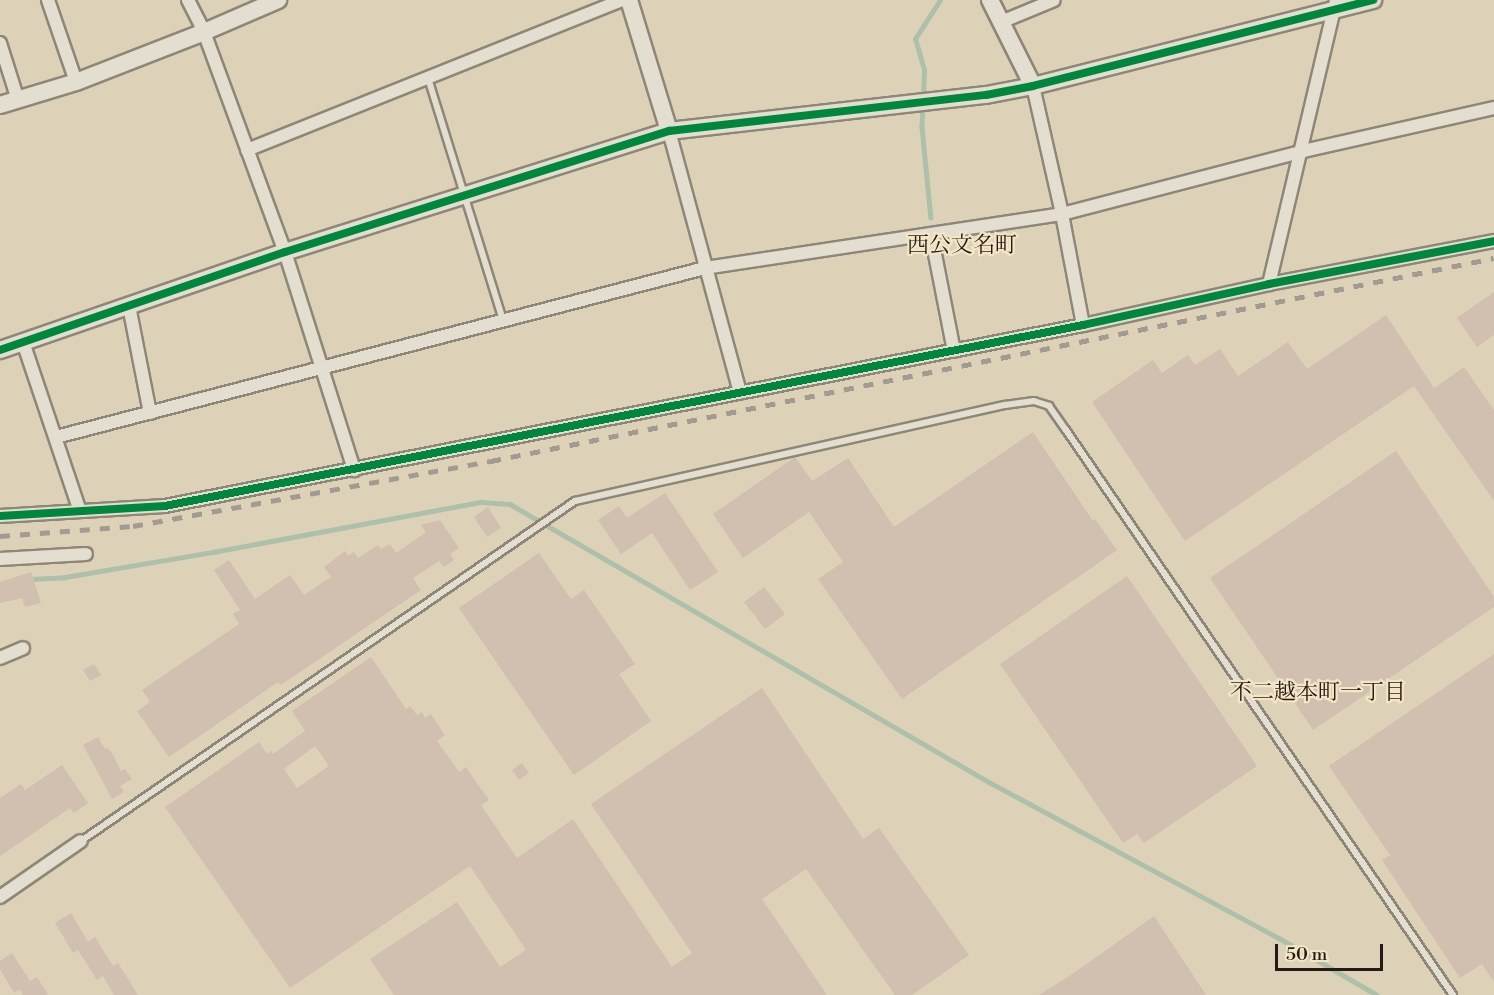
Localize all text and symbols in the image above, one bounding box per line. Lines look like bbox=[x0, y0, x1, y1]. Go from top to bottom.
district label: 西公文名町 bbox=[907, 233, 1017, 259]
district label: 不二越本町一丁目 bbox=[1230, 680, 1406, 706]
scale bar bbox=[1278, 932, 1386, 970]
text: 50 m bbox=[1286, 943, 1327, 966]

